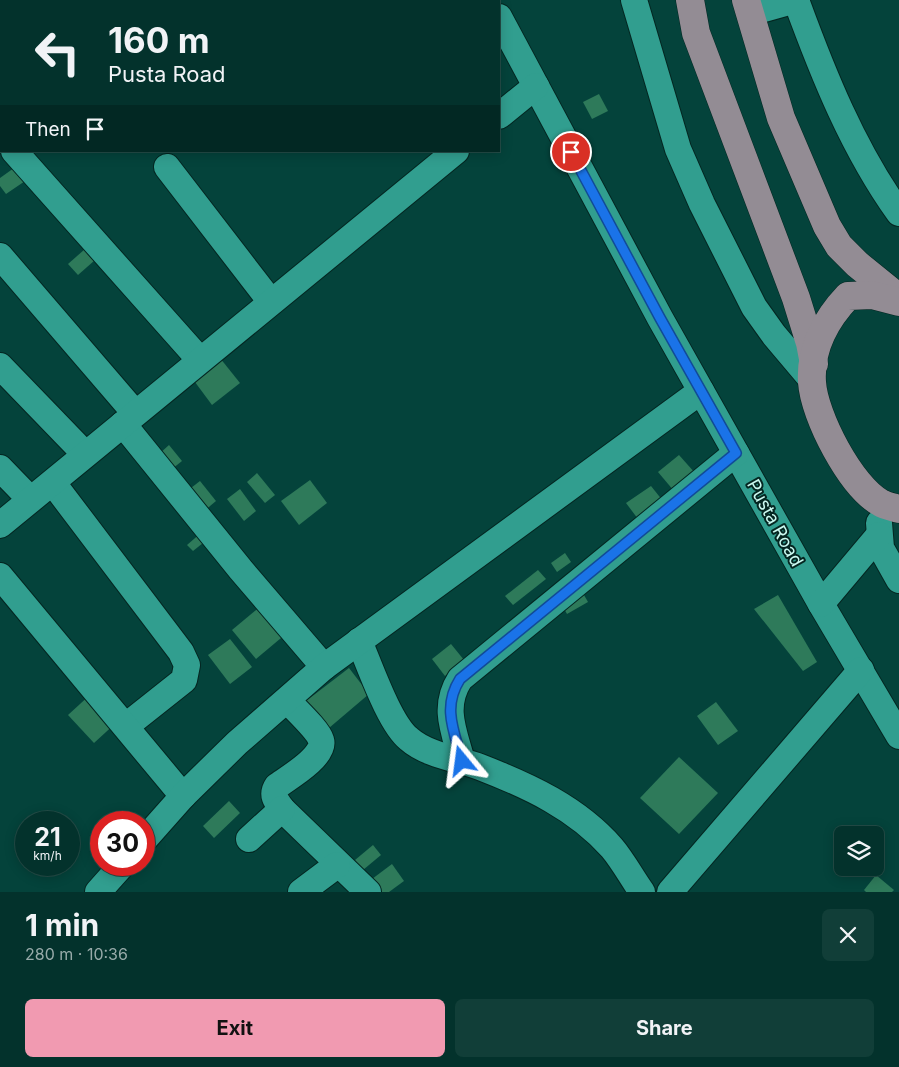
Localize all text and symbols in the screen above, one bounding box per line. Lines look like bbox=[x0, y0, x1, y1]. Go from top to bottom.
text: 160 m bbox=[108, 19, 210, 61]
icon: left bbox=[25, 20, 90, 85]
text: Pusta Road bbox=[108, 61, 226, 87]
icon: arrive bbox=[81, 115, 109, 143]
text: Then bbox=[25, 118, 71, 141]
pin bbox=[550, 131, 592, 173]
icon: arrive bbox=[557, 138, 585, 166]
street label: Pusta Road bbox=[743, 476, 808, 570]
position arrow bbox=[435, 734, 487, 786]
speed limit sign: 30 bbox=[90, 811, 155, 876]
text: 21 bbox=[34, 822, 61, 852]
map controls bbox=[834, 826, 884, 876]
button: layers bbox=[834, 826, 884, 876]
text: km/h bbox=[33, 848, 62, 863]
text: 1 min bbox=[25, 907, 99, 943]
button: close bbox=[822, 909, 874, 961]
text: 280 m · 10:36 bbox=[25, 944, 128, 964]
button: Exit bbox=[25, 999, 445, 1057]
button: Share bbox=[455, 999, 874, 1057]

